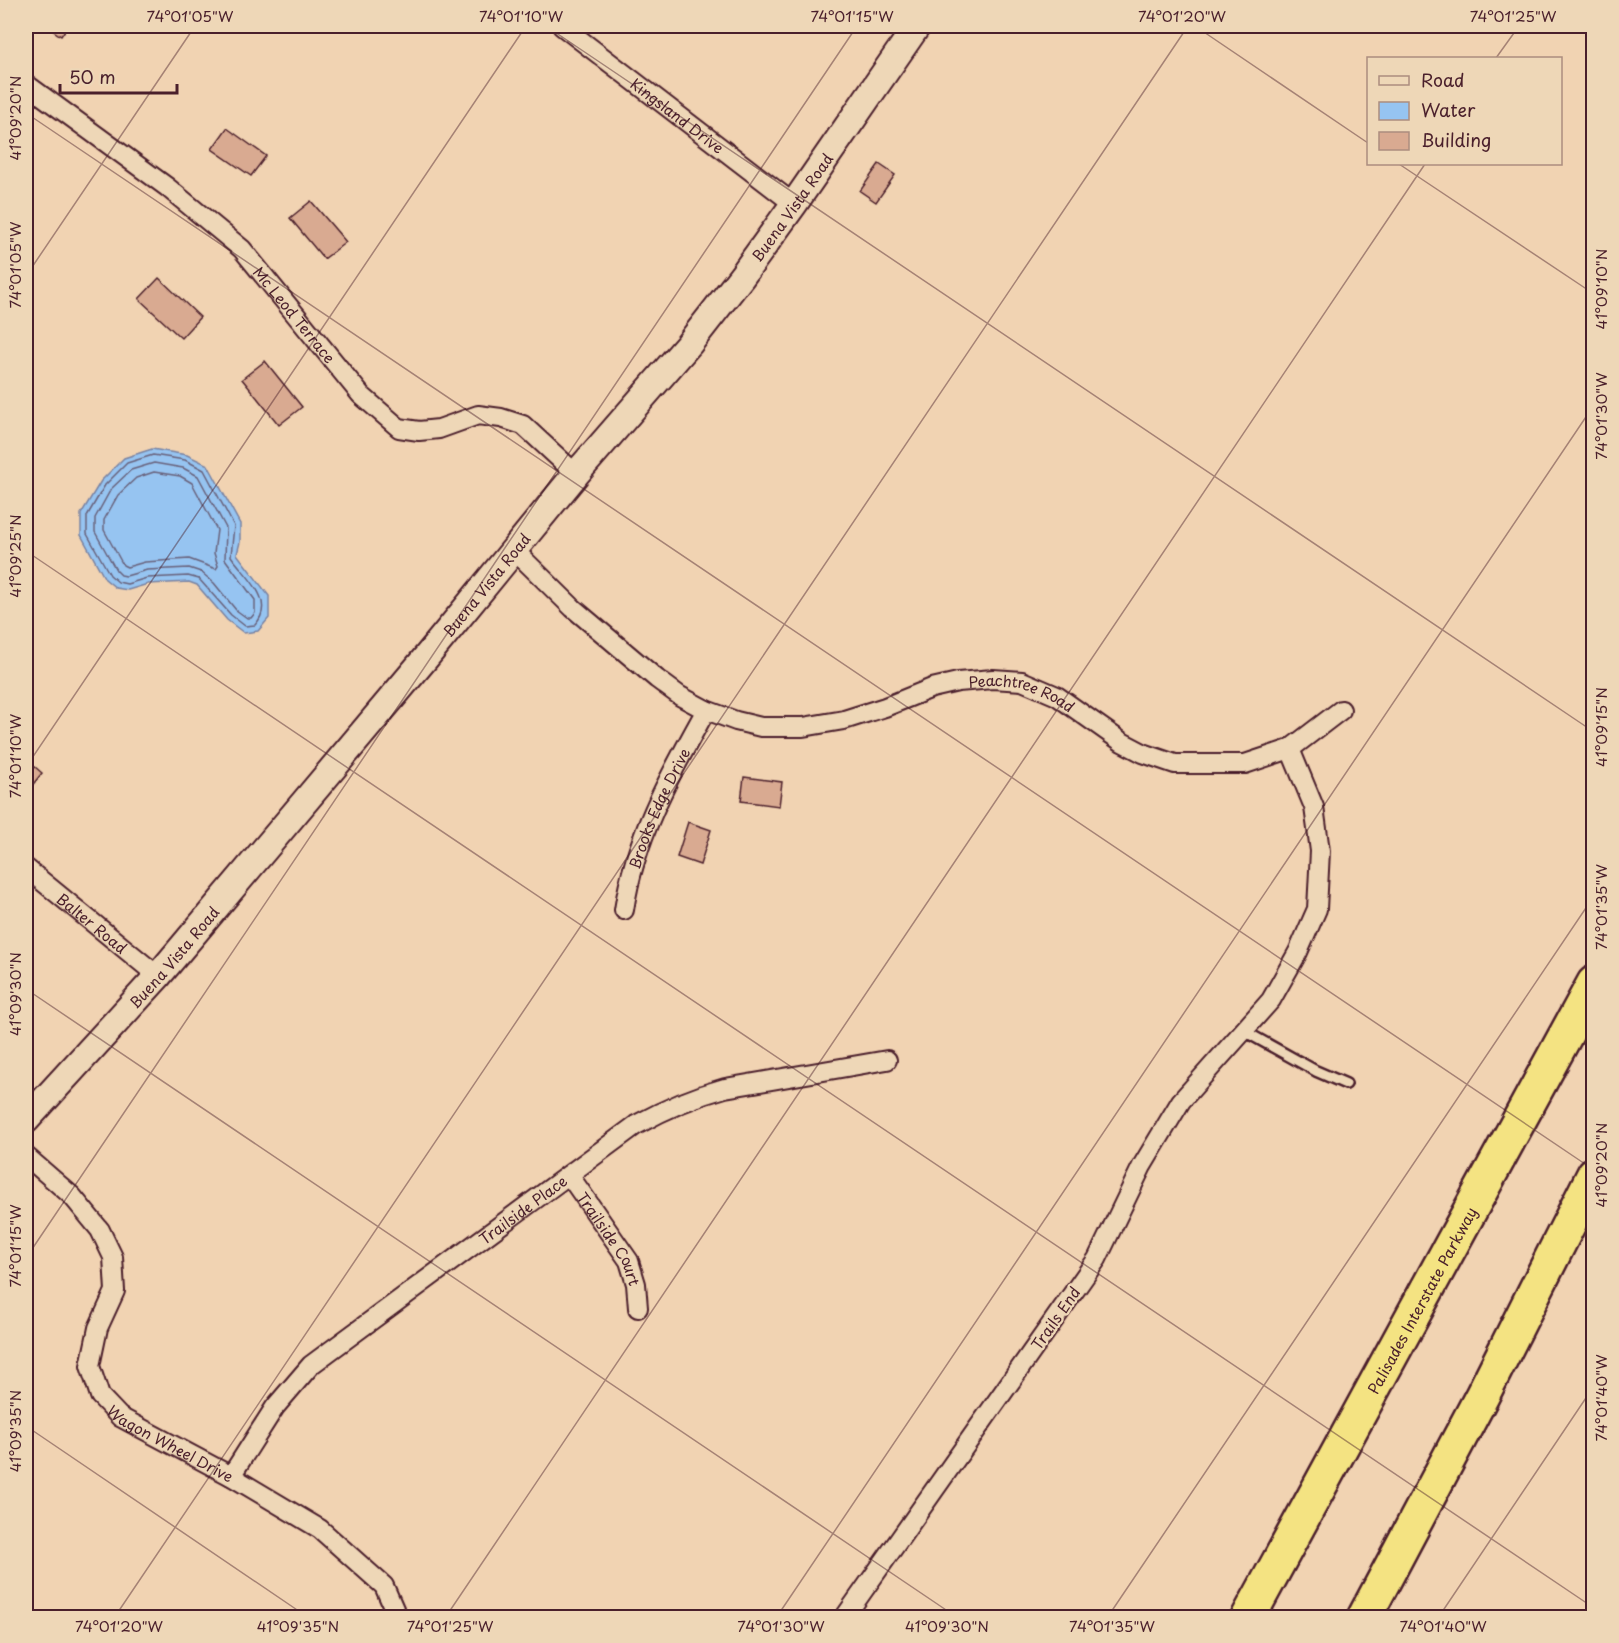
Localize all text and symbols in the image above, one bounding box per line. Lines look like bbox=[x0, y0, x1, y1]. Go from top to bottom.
text: 74°01'05"W bbox=[147, 4, 234, 27]
text: 74°01'10"W bbox=[479, 4, 564, 27]
text: 74°01'15"W bbox=[810, 4, 894, 27]
text: 74°01'20"W bbox=[1138, 4, 1227, 27]
text: 74°01'25"W bbox=[1470, 4, 1557, 27]
scale bar bbox=[60, 57, 177, 95]
legend bbox=[1367, 57, 1562, 165]
text: 50 m bbox=[69, 63, 116, 90]
text: Road bbox=[1421, 66, 1465, 93]
street label: Kingsland Drive bbox=[626, 71, 730, 158]
text: 41°09'20"N bbox=[3, 76, 26, 160]
text: Water bbox=[1421, 96, 1476, 123]
text: Building bbox=[1421, 126, 1491, 153]
street label: Buena Vista Road bbox=[745, 148, 838, 266]
text: 74°01'05"W bbox=[3, 221, 26, 308]
text: 41°09'10"N bbox=[1589, 248, 1612, 330]
street label: Mc Leod Terrace bbox=[249, 261, 342, 368]
text: 74°01'30"W bbox=[1589, 372, 1612, 460]
text: 41°09'25"N bbox=[3, 514, 26, 598]
street label: Buena Vista Road bbox=[436, 527, 535, 641]
street label: Peachtree Road bbox=[967, 667, 1080, 717]
text: 41°09'15"N bbox=[1589, 687, 1612, 767]
text: 74°01'10"W bbox=[3, 713, 26, 798]
street label: Brooks Edge Drive bbox=[622, 743, 695, 872]
text: 74°01'35"W bbox=[1589, 863, 1612, 950]
street label: Balter Road bbox=[52, 887, 133, 958]
street label: Buena Vista Road bbox=[123, 901, 224, 1013]
text: 41°09'30"N bbox=[3, 952, 26, 1036]
text: 41°09'20"N bbox=[1589, 1123, 1612, 1207]
street label: Trailside Place bbox=[474, 1169, 571, 1249]
street label: Trailside Court bbox=[572, 1187, 647, 1288]
street label: Palisades Interstate Parkway bbox=[1361, 1202, 1482, 1398]
text: 74°01'15"W bbox=[3, 1204, 26, 1288]
street label: Trails End bbox=[1025, 1282, 1085, 1354]
text: 74°01'40"W bbox=[1589, 1354, 1612, 1442]
text: 41°09'35"N bbox=[3, 1390, 26, 1472]
street label: Wagon Wheel Drive bbox=[102, 1399, 238, 1487]
text: 74°01'20"W bbox=[75, 1614, 164, 1637]
text: 41°09'35"N bbox=[257, 1614, 339, 1637]
text: 74°01'25"W bbox=[407, 1614, 494, 1637]
text: 74°01'30"W bbox=[737, 1614, 825, 1637]
text: 41°09'30"N bbox=[905, 1614, 989, 1637]
text: 74°01'35"W bbox=[1069, 1614, 1156, 1637]
text: 74°01'40"W bbox=[1399, 1614, 1487, 1637]

